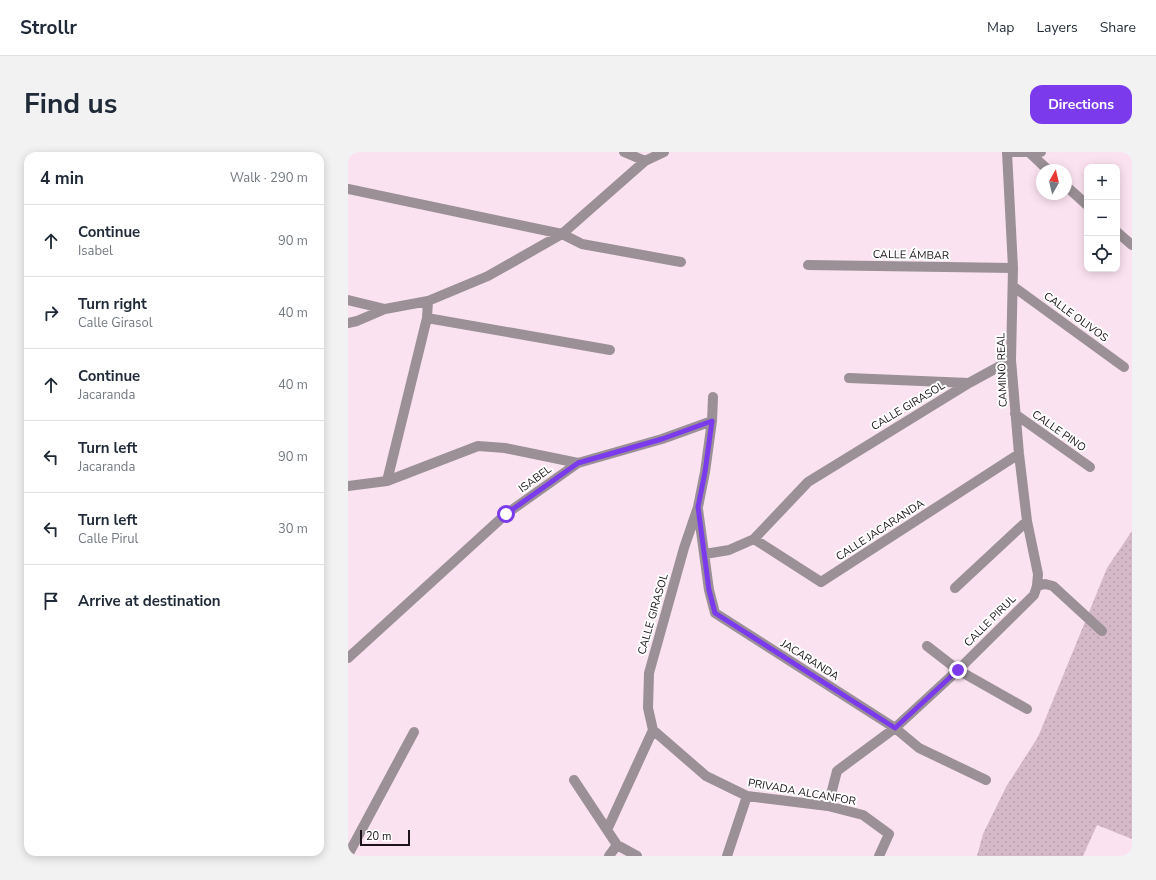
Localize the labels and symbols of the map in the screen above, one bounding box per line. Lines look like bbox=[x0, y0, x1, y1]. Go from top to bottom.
north arrow bbox=[1036, 164, 1072, 200]
street label: CALLE ÁMBAR bbox=[873, 246, 950, 263]
street label: CALLE OLIVOS bbox=[1041, 289, 1111, 346]
street label: CAMINO REAL bbox=[993, 333, 1011, 407]
street label: CALLE GIRASOL bbox=[868, 378, 948, 434]
street label: CALLE PINO bbox=[1029, 407, 1089, 455]
street label: ISABEL bbox=[515, 462, 555, 496]
street label: CALLE JACARANDA bbox=[833, 496, 927, 564]
route start bbox=[497, 505, 515, 523]
street label: CALLE GIRASOL bbox=[634, 572, 672, 656]
street label: CALLE PIRUL bbox=[961, 592, 1019, 650]
street label: JACARANDA bbox=[777, 636, 842, 684]
route end bbox=[949, 661, 967, 679]
street label: PRIVADA ALCANFOR bbox=[747, 775, 858, 809]
scale bar bbox=[360, 828, 410, 847]

